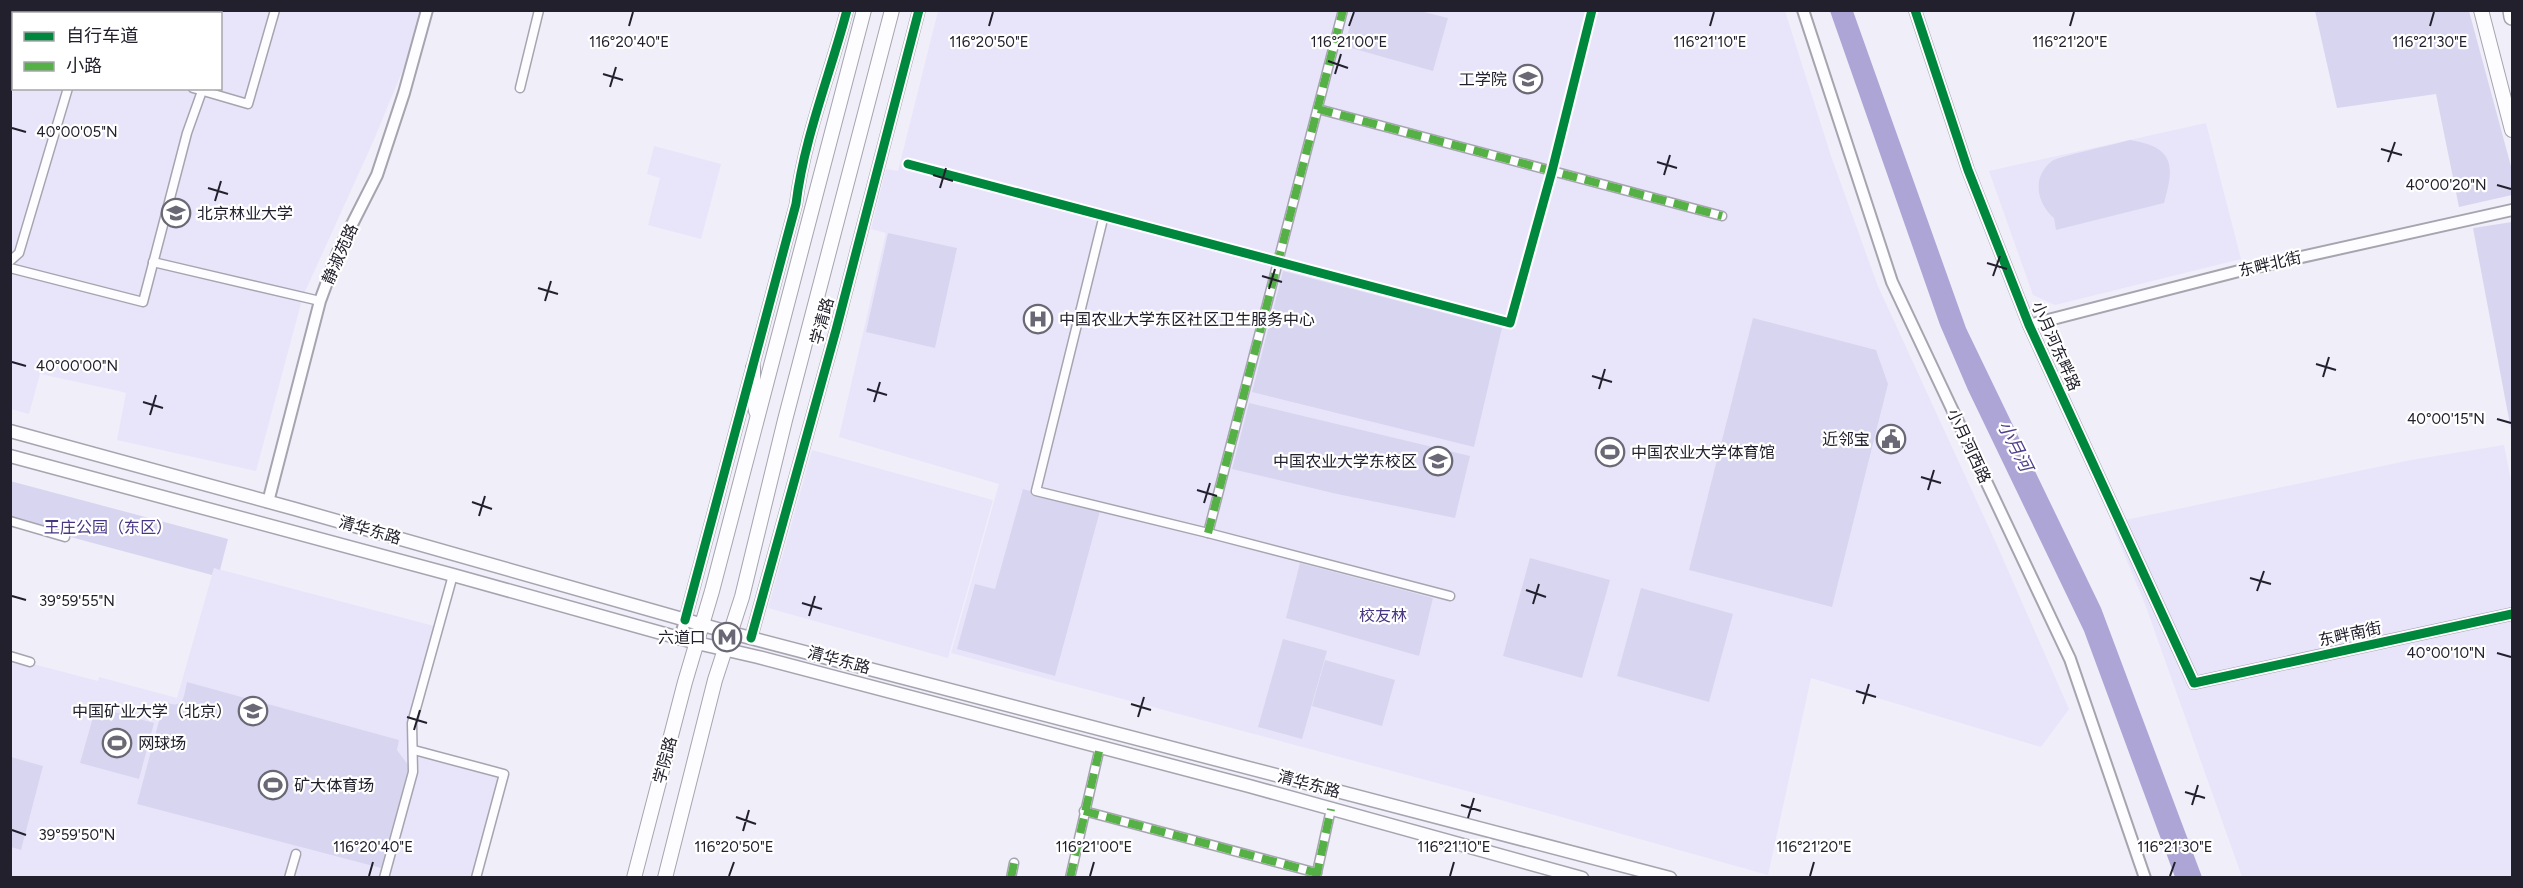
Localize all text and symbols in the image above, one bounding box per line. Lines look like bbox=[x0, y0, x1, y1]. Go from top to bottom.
legend bbox=[12, 12, 222, 90]
text: 自行车道 bbox=[66, 25, 138, 47]
text: 116°20'40"E bbox=[589, 33, 669, 51]
text: 116°20'50"E bbox=[949, 33, 1029, 51]
text: 116°21'00"E bbox=[1311, 33, 1387, 51]
text: 116°21'10"E bbox=[1673, 33, 1747, 51]
text: 116°21'20"E bbox=[2032, 33, 2108, 51]
text: 116°21'30"E bbox=[2392, 33, 2468, 51]
text: 小路 bbox=[66, 55, 102, 77]
school or university icon: 工学院 bbox=[1512, 63, 1544, 95]
place label: 工学院 bbox=[1459, 70, 1507, 89]
text: 40°00'05"N bbox=[36, 123, 118, 141]
text: 40°00'20"N bbox=[2405, 176, 2487, 194]
school or university icon: 北京林业大学 bbox=[160, 197, 192, 229]
place label: 北京林业大学 bbox=[197, 204, 293, 223]
street label: 静淑苑路 bbox=[318, 221, 362, 287]
street label: 东畔北街 bbox=[2237, 248, 2303, 280]
street label: 学清路 bbox=[807, 295, 837, 347]
street label: 小月河东畔路 bbox=[2028, 298, 2084, 394]
hospital icon: 中国农业大学东区社区卫生服务中心 bbox=[1022, 303, 1054, 335]
place label: 中国农业大学东区社区卫生服务中心 bbox=[1059, 310, 1315, 329]
text: 40°00'00"N bbox=[36, 357, 118, 375]
street label: 小月河西路 bbox=[1943, 406, 1995, 486]
text: 40°00'15"N bbox=[2407, 410, 2485, 428]
water label: 小月河 bbox=[1993, 417, 2038, 478]
public building icon: 近邻宝 bbox=[1875, 423, 1907, 455]
place label: 近邻宝 bbox=[1822, 430, 1870, 449]
sports icon: 中国农业大学体育馆 bbox=[1594, 436, 1626, 468]
place label: 中国农业大学体育馆 bbox=[1631, 443, 1775, 462]
school or university icon: 中国农业大学东校区 bbox=[1422, 445, 1454, 477]
place label: 中国农业大学东校区 bbox=[1273, 452, 1417, 471]
street label: 清华东路 bbox=[337, 512, 403, 548]
park label: 王庄公园（东区） bbox=[44, 518, 172, 537]
text: 39°59'55"N bbox=[39, 592, 115, 610]
park label: 校友林 bbox=[1359, 606, 1407, 625]
street label: 东畔南街 bbox=[2317, 618, 2383, 650]
metro station icon: 六道口 bbox=[711, 621, 743, 653]
place label: 六道口 bbox=[658, 628, 706, 647]
street label: 清华东路 bbox=[806, 643, 872, 677]
text: 40°00'10"N bbox=[2407, 644, 2485, 662]
school or university icon: 中国矿业大学（北京） bbox=[237, 695, 269, 727]
place label: 中国矿业大学（北京） bbox=[72, 702, 232, 721]
sports icon: 网球场 bbox=[101, 727, 133, 759]
place label: 网球场 bbox=[138, 734, 186, 753]
street label: 学院路 bbox=[650, 734, 680, 786]
street label: 清华东路 bbox=[1276, 767, 1342, 801]
sports icon: 矿大体育场 bbox=[257, 769, 289, 801]
place label: 矿大体育场 bbox=[294, 776, 374, 795]
text: 39°59'50"N bbox=[39, 826, 115, 844]
text: 116°20'40"E bbox=[333, 838, 413, 856]
text: 116°20'50"E bbox=[694, 838, 774, 856]
text: 116°21'00"E bbox=[1056, 838, 1132, 856]
text: 116°21'10"E bbox=[1417, 838, 1491, 856]
text: 116°21'20"E bbox=[1776, 838, 1852, 856]
text: 116°21'30"E bbox=[2137, 838, 2213, 856]

